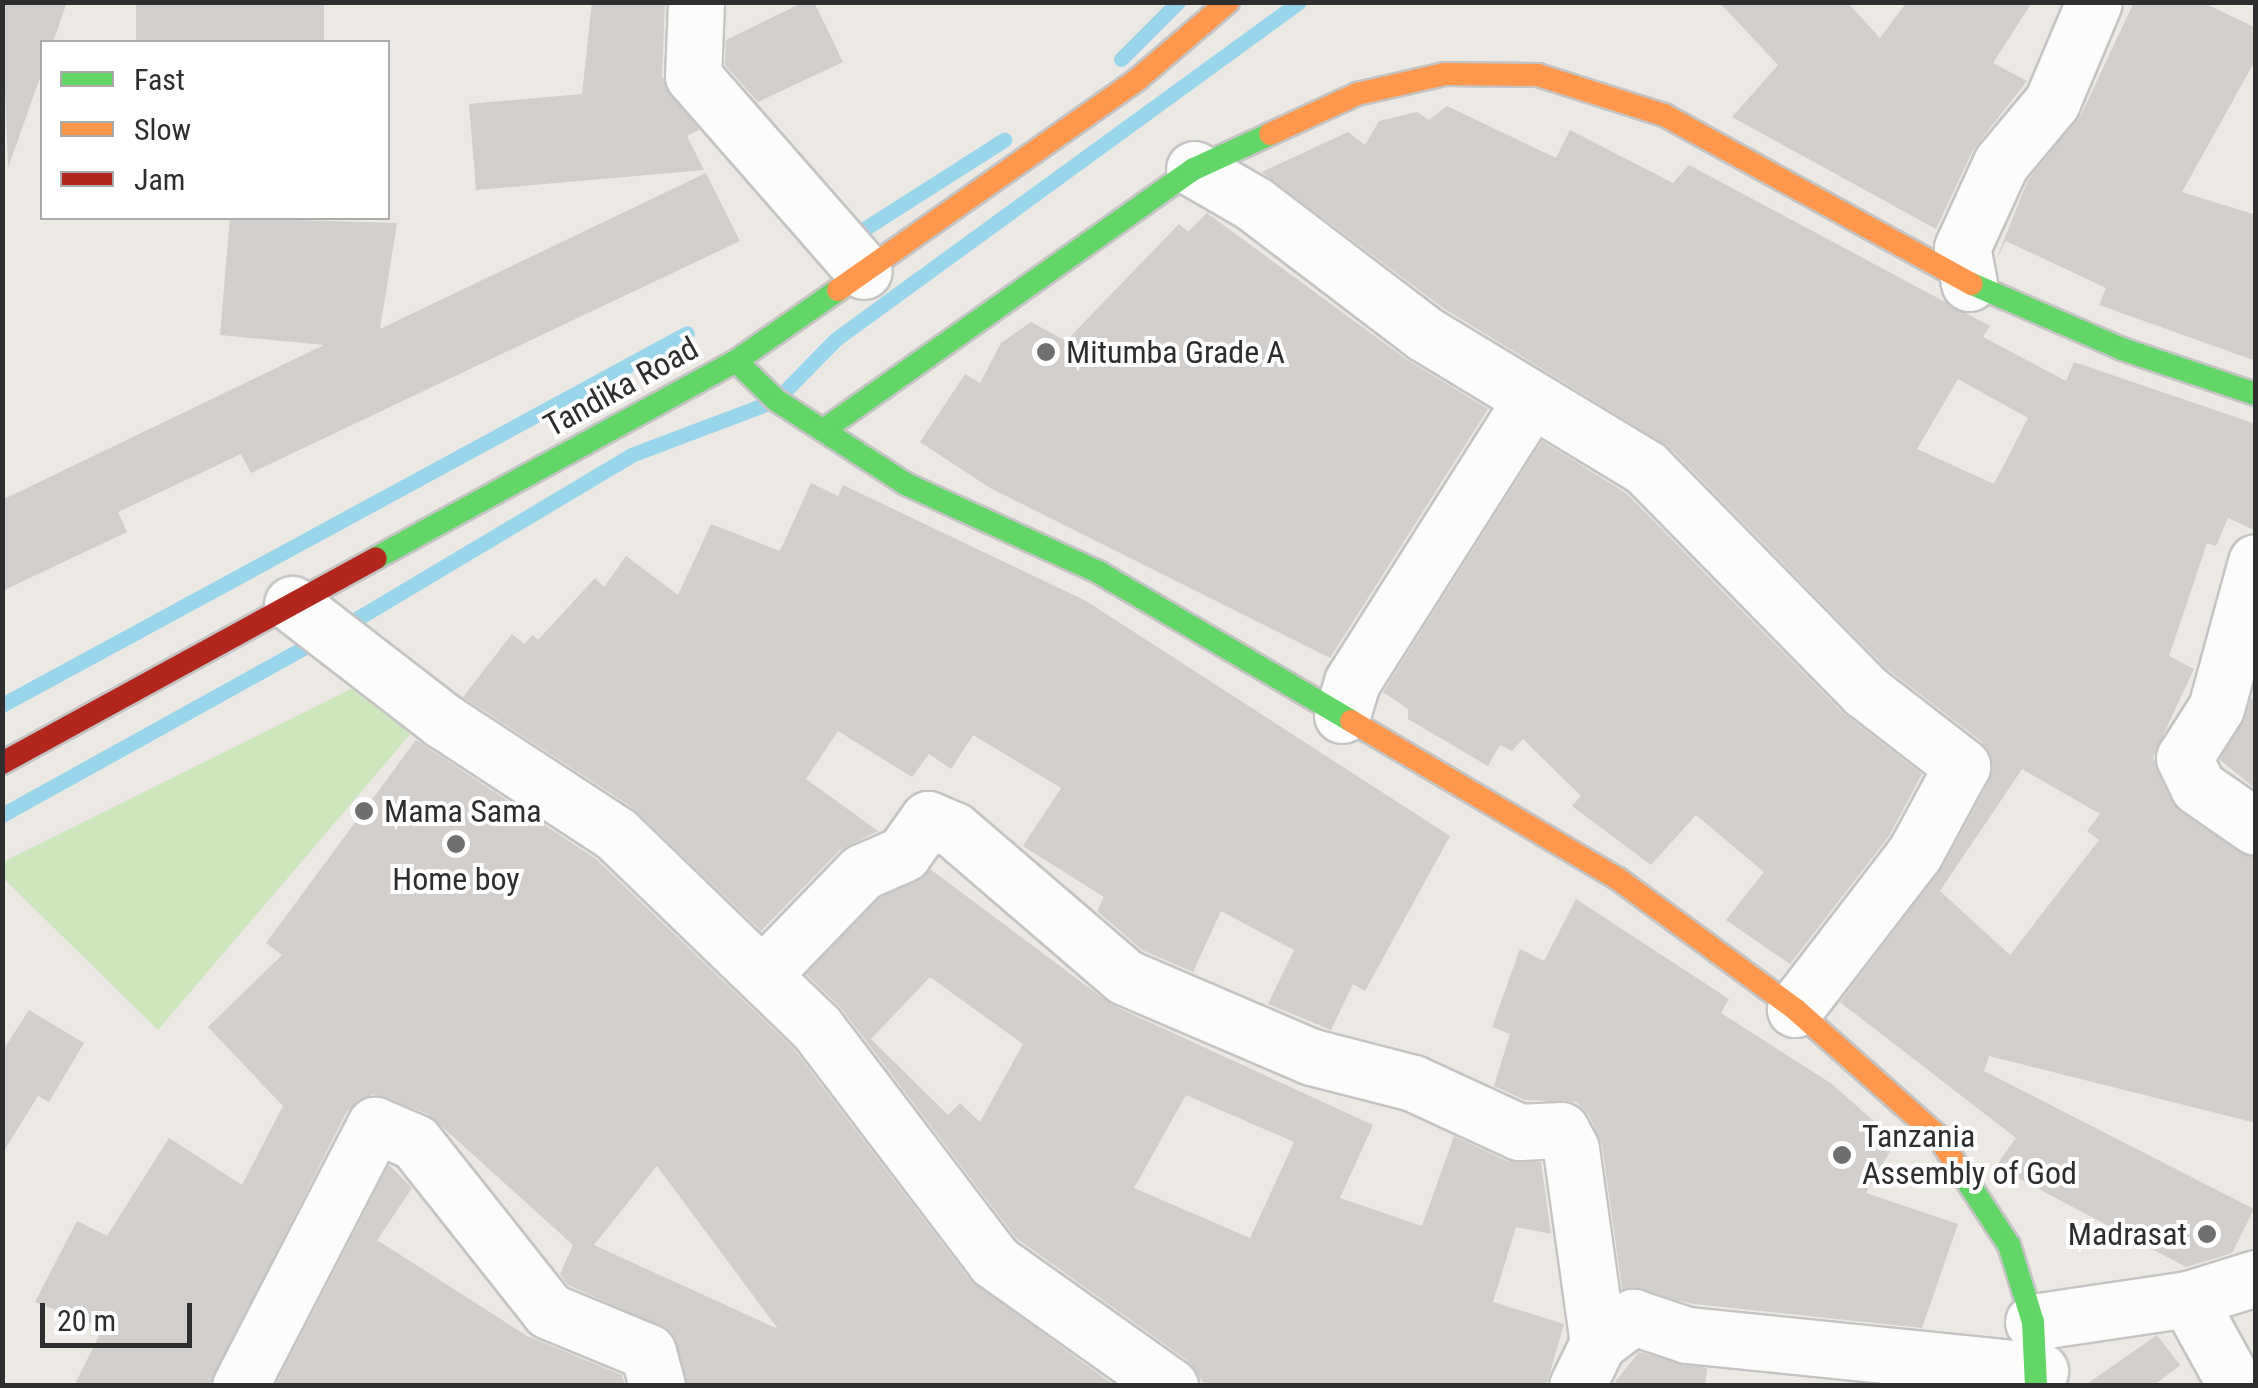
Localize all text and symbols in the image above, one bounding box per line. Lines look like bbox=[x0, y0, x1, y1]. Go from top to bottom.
legend bbox=[40, 40, 390, 220]
text: Fast bbox=[134, 62, 185, 97]
text: Slow bbox=[134, 112, 191, 147]
text: Jam bbox=[134, 162, 185, 197]
street label: Tandika Road bbox=[537, 329, 705, 445]
place label: Mitumba Grade A bbox=[1066, 333, 1285, 371]
marker: Mitumba Grade A bbox=[1035, 341, 1057, 363]
place label: Mama Sama bbox=[384, 792, 542, 830]
marker: Mama Sama bbox=[353, 800, 375, 822]
marker: Home boy bbox=[445, 833, 467, 855]
place label: Home boy bbox=[392, 860, 520, 898]
place label: Tanzania Assembly of God bbox=[1862, 1118, 2077, 1193]
marker: Tanzania Assembly of God bbox=[1831, 1144, 1853, 1166]
place label: Madrasat bbox=[2068, 1215, 2187, 1253]
marker: Madrasat bbox=[2196, 1223, 2218, 1245]
scale bar bbox=[45, 1283, 198, 1345]
text: 20 m bbox=[57, 1303, 116, 1338]

